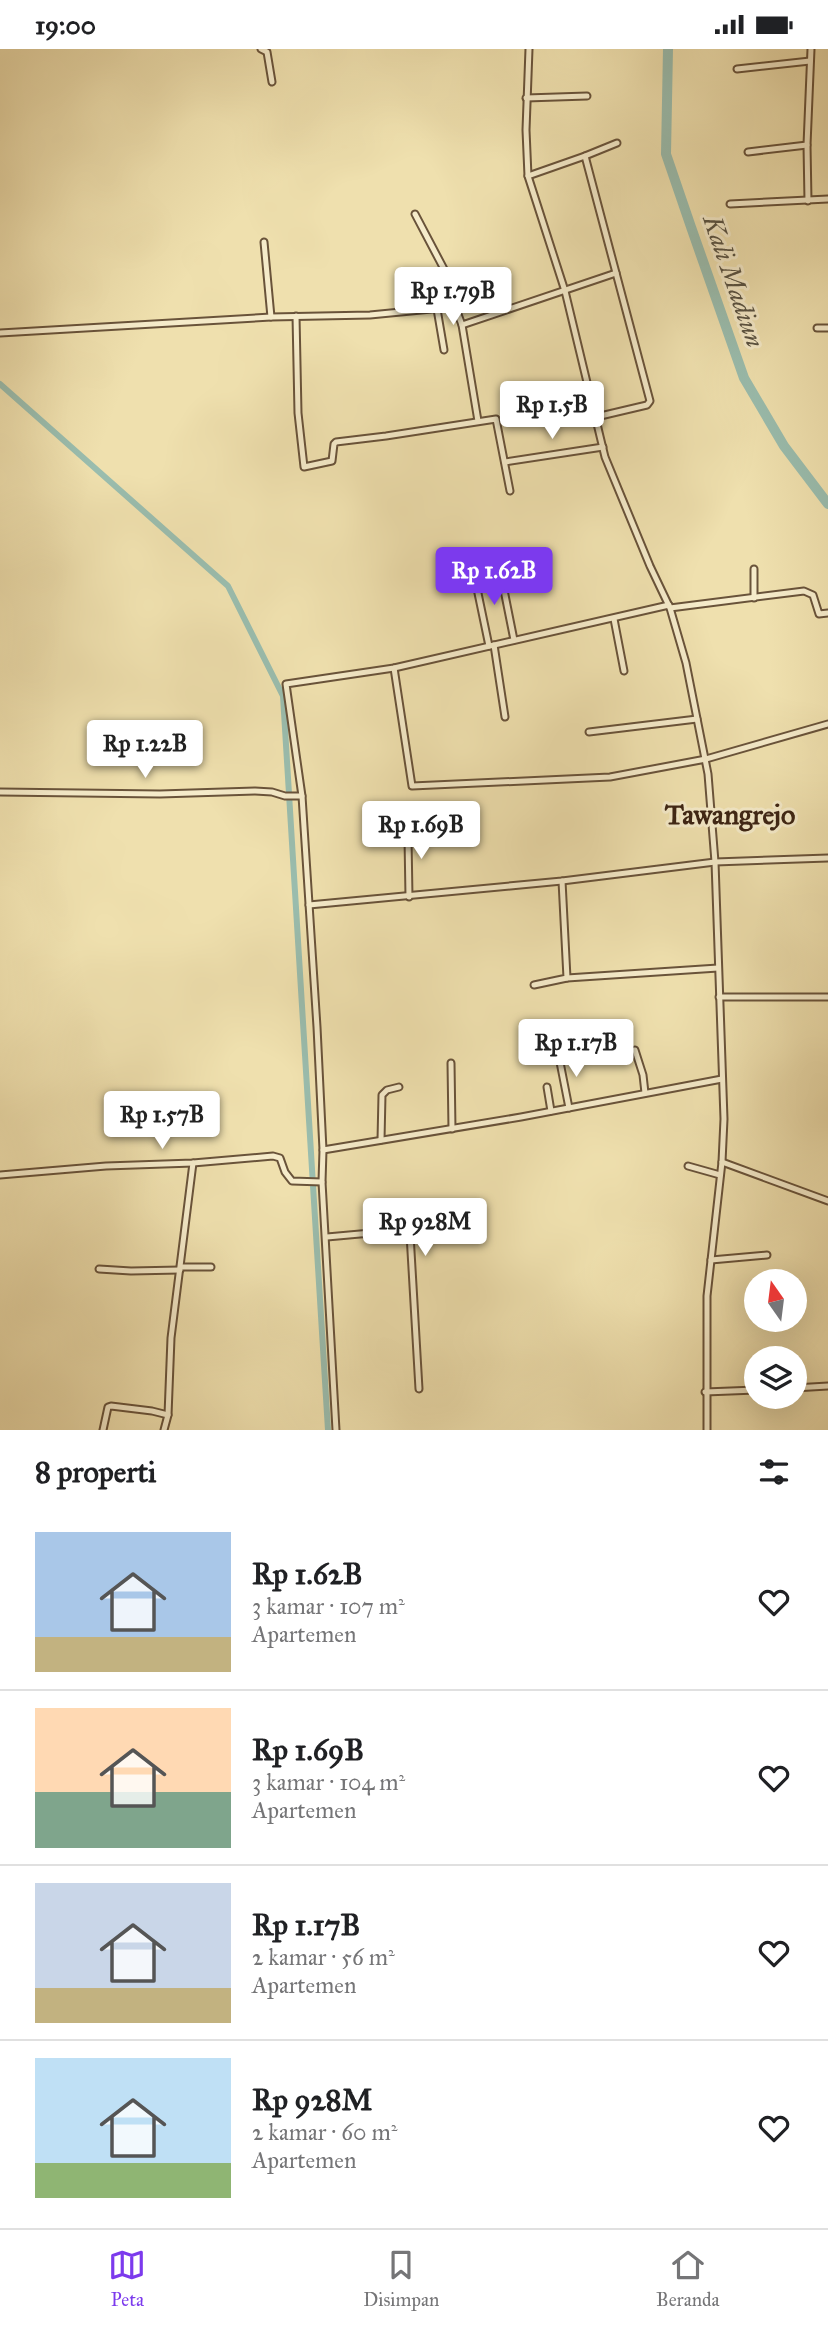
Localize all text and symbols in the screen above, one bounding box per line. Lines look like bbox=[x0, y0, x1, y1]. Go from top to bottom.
text: 19:00 bbox=[35, 9, 96, 41]
water label: Kali Madiun bbox=[696, 209, 772, 352]
pin: Rp 1.79B bbox=[381, 267, 525, 327]
text: Rp 1.79B bbox=[411, 276, 495, 304]
pin: Rp 1.5B bbox=[487, 381, 617, 441]
text: Rp 1.5B bbox=[516, 390, 588, 418]
pin: Rp 1.62B bbox=[422, 547, 566, 607]
text: Rp 1.62B bbox=[452, 556, 536, 584]
pin: Rp 1.22B bbox=[73, 721, 217, 780]
text: Rp 1.22B bbox=[103, 729, 187, 757]
district label: Tawangrejo bbox=[665, 797, 795, 832]
pin: Rp 1.69B bbox=[349, 801, 493, 861]
text: Rp 1.69B bbox=[378, 810, 464, 838]
pin: Rp 1.17B bbox=[504, 1019, 648, 1079]
text: Rp 1.17B bbox=[534, 1028, 618, 1056]
pin: Rp 1.57B bbox=[90, 1091, 234, 1151]
text: Rp 1.57B bbox=[120, 1100, 204, 1128]
pin: Rp 928M bbox=[360, 1199, 490, 1258]
text: Rp 928M bbox=[379, 1207, 471, 1235]
north arrow bbox=[744, 1269, 807, 1332]
map controls bbox=[744, 1269, 807, 1409]
button: layers bbox=[744, 1346, 807, 1409]
icon: filters bbox=[755, 1453, 793, 1491]
text: 8 properti bbox=[35, 1454, 156, 1490]
text: Rp 1.62B bbox=[252, 1556, 363, 1592]
icon: home bbox=[91, 1560, 175, 1644]
icon: heart bbox=[755, 1583, 793, 1621]
text: 3 kamar · 107 m² bbox=[252, 1592, 405, 1620]
text: Apartemen bbox=[252, 1620, 356, 1648]
text: Rp 1.69B bbox=[252, 1732, 364, 1768]
icon: home bbox=[91, 1736, 175, 1820]
icon: heart bbox=[755, 1759, 793, 1797]
text: 3 kamar · 104 m² bbox=[252, 1768, 405, 1796]
text: Apartemen bbox=[252, 1796, 356, 1824]
text: Rp 1.17B bbox=[252, 1907, 360, 1943]
icon: home bbox=[91, 1911, 175, 1995]
icon: heart bbox=[755, 1934, 793, 1972]
text: 2 kamar · 56 m² bbox=[252, 1943, 395, 1971]
text: Apartemen bbox=[252, 1971, 356, 1999]
text: Rp 928M bbox=[252, 2082, 372, 2118]
icon: home bbox=[91, 2086, 175, 2170]
icon: heart bbox=[755, 2109, 793, 2147]
text: 2 kamar · 60 m² bbox=[252, 2118, 397, 2146]
text: Apartemen bbox=[252, 2146, 356, 2174]
tab: Peta bbox=[108, 2246, 146, 2311]
tab: Disimpan bbox=[363, 2246, 439, 2311]
tab: Beranda bbox=[656, 2246, 720, 2311]

